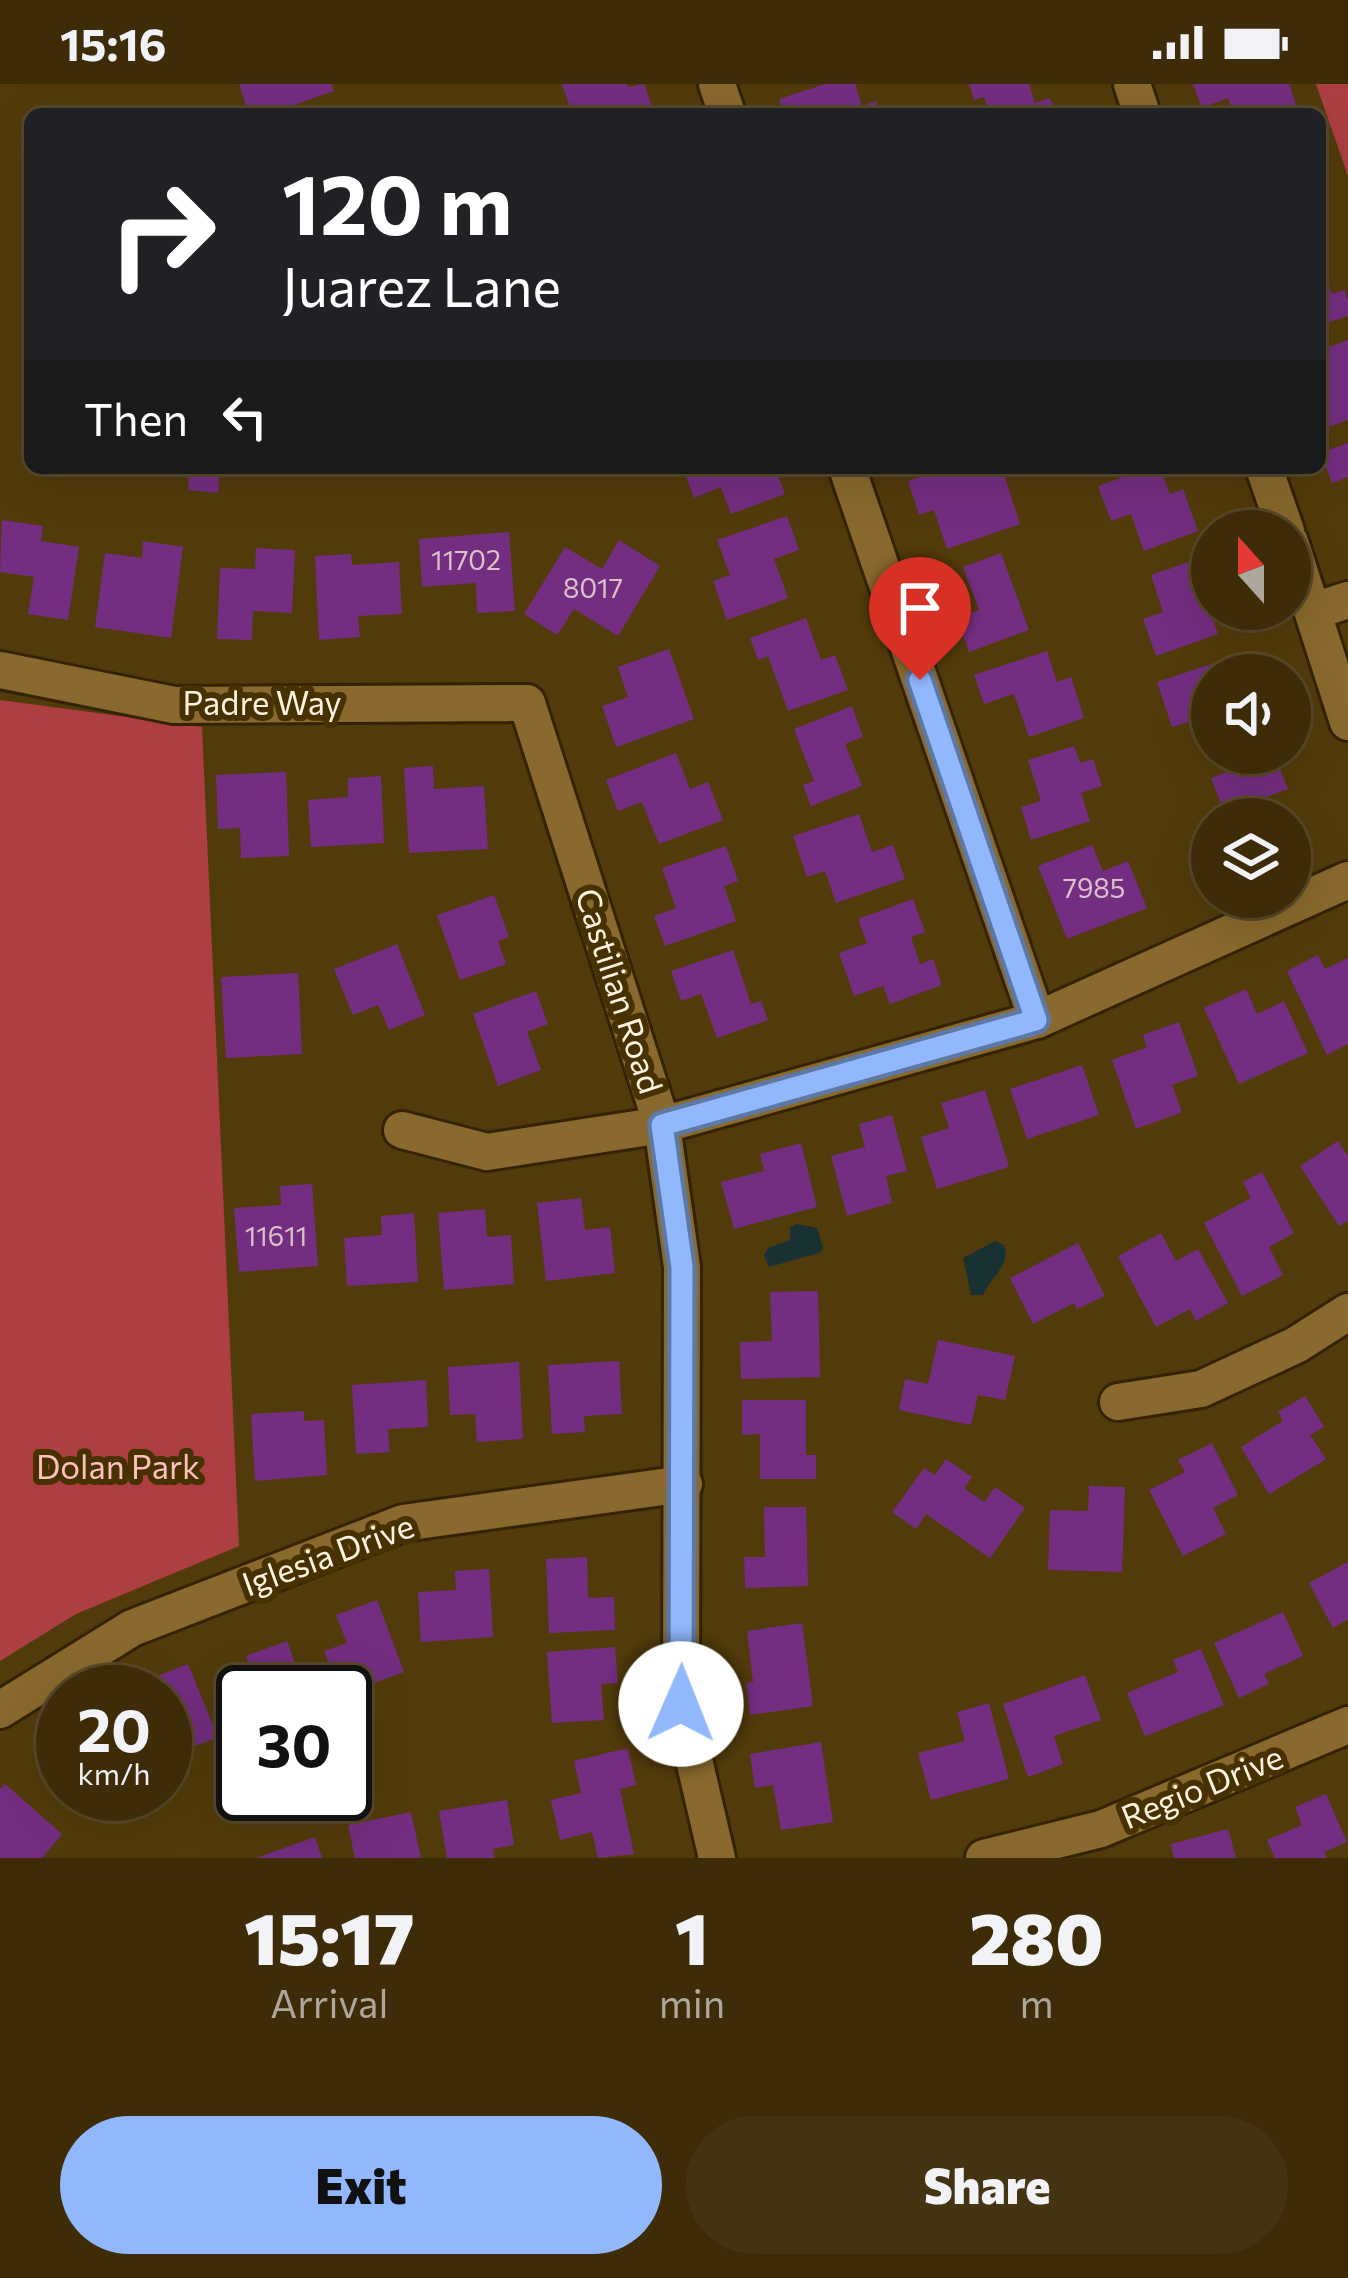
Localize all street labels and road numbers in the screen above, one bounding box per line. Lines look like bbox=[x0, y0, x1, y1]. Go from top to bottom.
street label: Padre Way bbox=[182, 681, 342, 722]
street label: Castilian Road bbox=[568, 883, 673, 1098]
street label: Iglesia Drive bbox=[236, 1504, 419, 1604]
street label: Regio Drive bbox=[1115, 1735, 1288, 1837]

